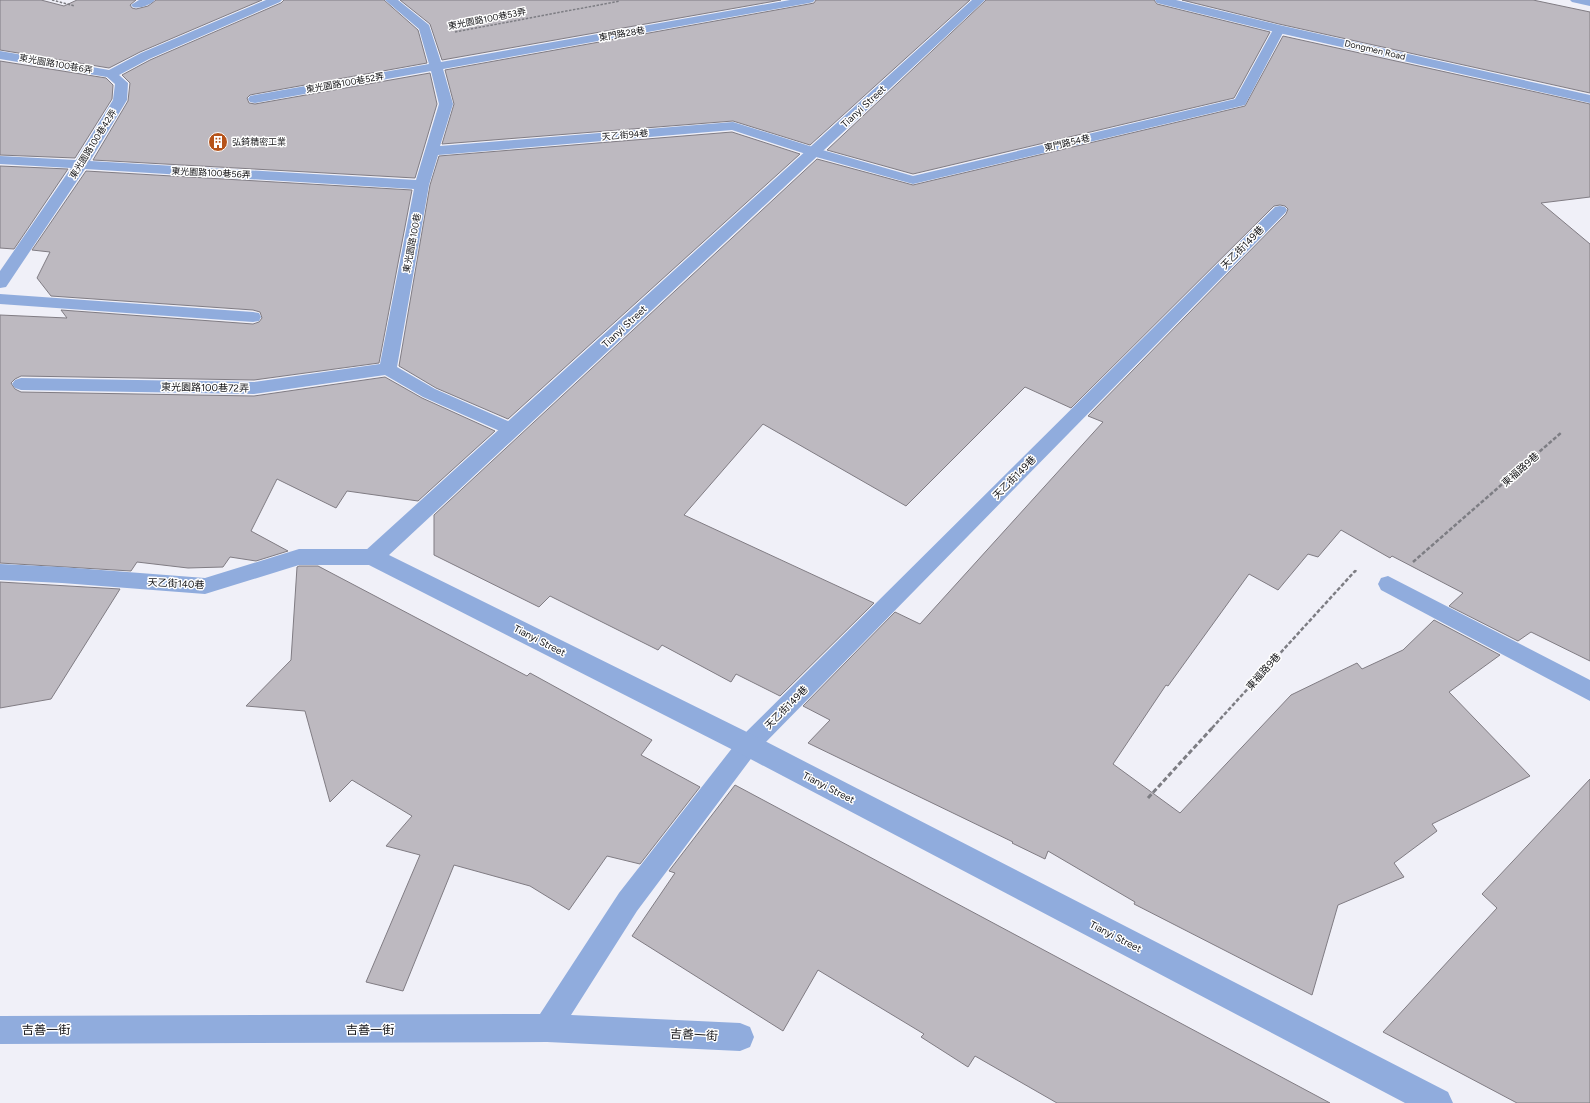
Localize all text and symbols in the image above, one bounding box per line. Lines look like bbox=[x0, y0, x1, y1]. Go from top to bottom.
street label: 東光園路100巷53弄 bbox=[447, 6, 527, 31]
street label: 東門路28巷 bbox=[598, 24, 646, 43]
street label: Dongmen Road bbox=[1344, 37, 1407, 62]
street label: 東光園路100巷6弄 bbox=[19, 52, 94, 75]
street label: 東光園路100巷52弄 bbox=[305, 70, 385, 95]
street label: Tianyi Street bbox=[838, 82, 889, 130]
street label: 東光園路100巷42弄 bbox=[67, 107, 118, 181]
street label: 天乙街94巷 bbox=[601, 127, 649, 142]
building icon: 弘錡精密工業 bbox=[207, 131, 229, 153]
street label: 東門路54巷 bbox=[1043, 132, 1091, 153]
place label: 弘錡精密工業 bbox=[232, 136, 286, 147]
street label: 東光園路100巷56弄 bbox=[171, 165, 251, 180]
street label: 東光園路100巷 bbox=[400, 212, 423, 274]
street label: 天乙街149巷 bbox=[1218, 223, 1267, 272]
street label: Tianyi Street bbox=[599, 302, 650, 350]
street label: 東光園路100巷72弄 bbox=[161, 380, 249, 395]
street label: 東福路9巷 bbox=[1499, 449, 1542, 489]
street label: 天乙街149巷 bbox=[990, 453, 1039, 502]
street label: 天乙街140巷 bbox=[147, 576, 205, 591]
street label: Tianyi Street bbox=[512, 622, 568, 659]
street label: 東福路9巷 bbox=[1243, 650, 1283, 693]
street label: 天乙街149巷 bbox=[762, 683, 811, 732]
street label: Tianyi Street bbox=[801, 769, 857, 806]
street label: Tianyi Street bbox=[1088, 918, 1144, 955]
street label: 吉善一街 bbox=[22, 1023, 70, 1037]
street label: 吉善一街 bbox=[346, 1023, 394, 1037]
street label: 吉善一街 bbox=[670, 1027, 718, 1043]

